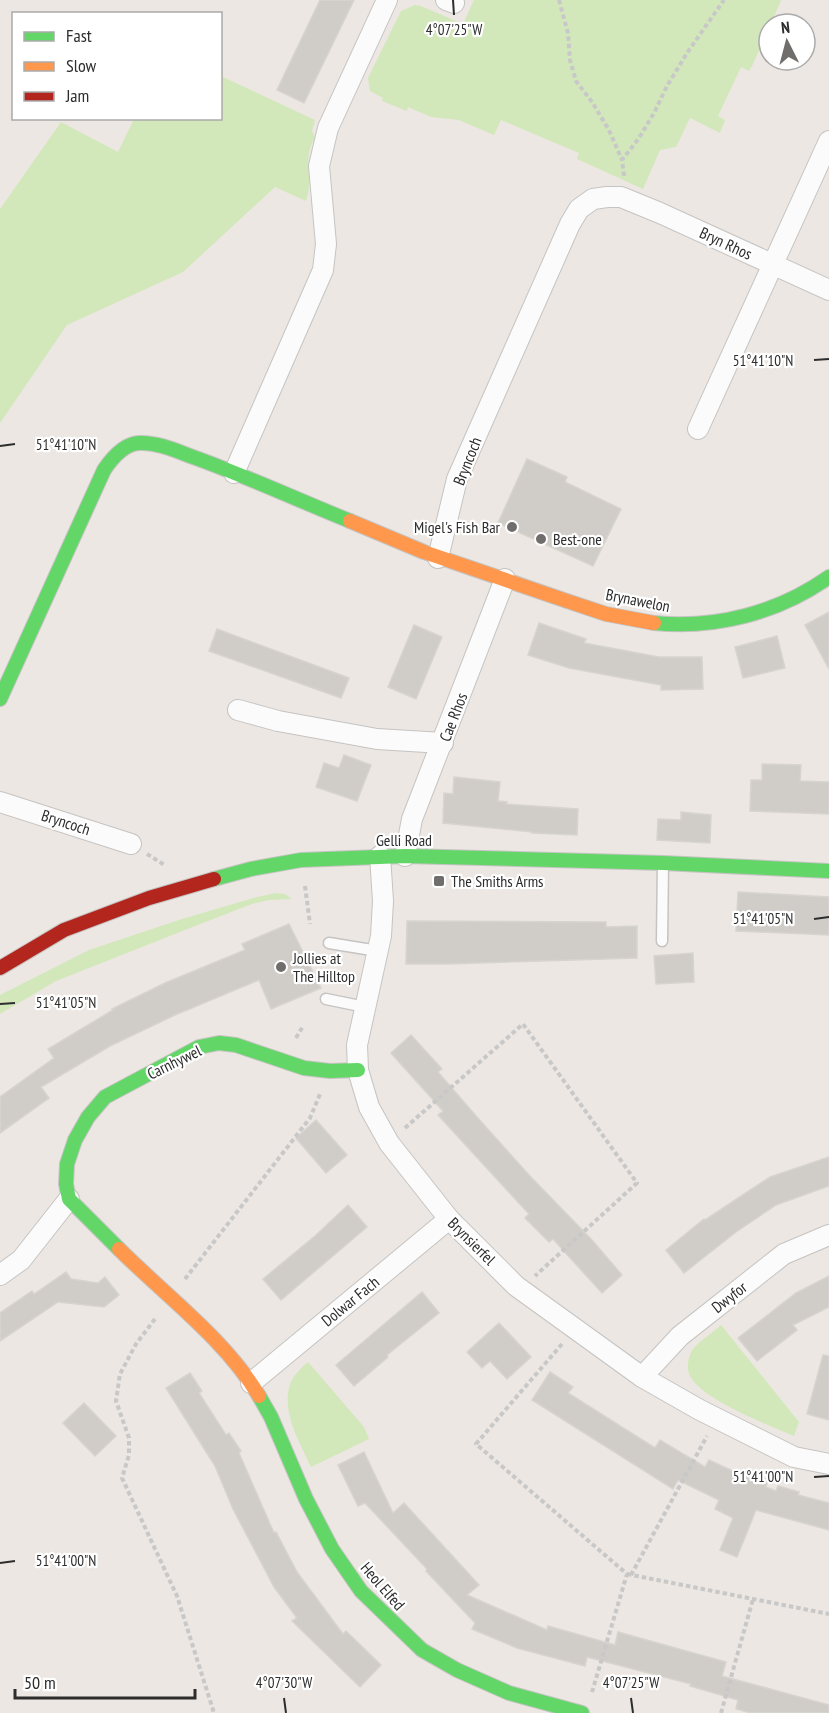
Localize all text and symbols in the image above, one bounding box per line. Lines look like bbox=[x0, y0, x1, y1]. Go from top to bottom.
legend bbox=[12, 12, 222, 120]
north arrow bbox=[757, 12, 817, 72]
text: N bbox=[780, 17, 791, 37]
text: 4°07'25"W bbox=[426, 20, 482, 39]
text: Fast bbox=[66, 24, 92, 47]
text: Slow bbox=[66, 54, 97, 77]
text: Jam bbox=[65, 84, 89, 107]
street label: Bryn Rhos bbox=[697, 222, 755, 264]
text: 51°41'10"N bbox=[733, 351, 793, 370]
street label: Bryncoch bbox=[448, 434, 486, 488]
text: 51°41'10"N bbox=[36, 435, 96, 454]
place label: Migel's Fish Bar bbox=[414, 517, 501, 537]
marker: Migel's Fish Bar bbox=[505, 520, 519, 534]
place label: Best-one bbox=[553, 529, 602, 549]
marker: Best-one bbox=[534, 532, 548, 546]
street label: Brynawelon bbox=[604, 584, 672, 616]
street label: Cae Rhos bbox=[435, 690, 471, 744]
street label: Bryncoch bbox=[39, 805, 93, 839]
street label: Gelli Road bbox=[376, 830, 432, 850]
place label: The Smiths Arms bbox=[451, 871, 544, 891]
marker: The Smiths Arms bbox=[432, 874, 446, 888]
text: 51°41'05"N bbox=[733, 909, 793, 928]
place label: Jollies at The Hilltop bbox=[292, 948, 355, 986]
marker: Jollies at The Hilltop bbox=[274, 960, 288, 974]
text: 51°41'05"N bbox=[36, 993, 96, 1012]
street label: Carnhywel bbox=[144, 1040, 205, 1084]
street label: Brynsierfel bbox=[444, 1213, 500, 1269]
street label: Dolwar Fach bbox=[317, 1272, 383, 1330]
street label: Dwyfor bbox=[707, 1277, 751, 1317]
text: 51°41'00"N bbox=[733, 1467, 793, 1486]
text: 51°41'00"N bbox=[36, 1551, 96, 1570]
street label: Heol Elfed bbox=[357, 1558, 409, 1614]
scale bar bbox=[15, 1662, 195, 1700]
text: 50 m bbox=[24, 1671, 56, 1694]
text: 4°07'30"W bbox=[256, 1673, 312, 1692]
text: 4°07'25"W bbox=[603, 1673, 659, 1692]

